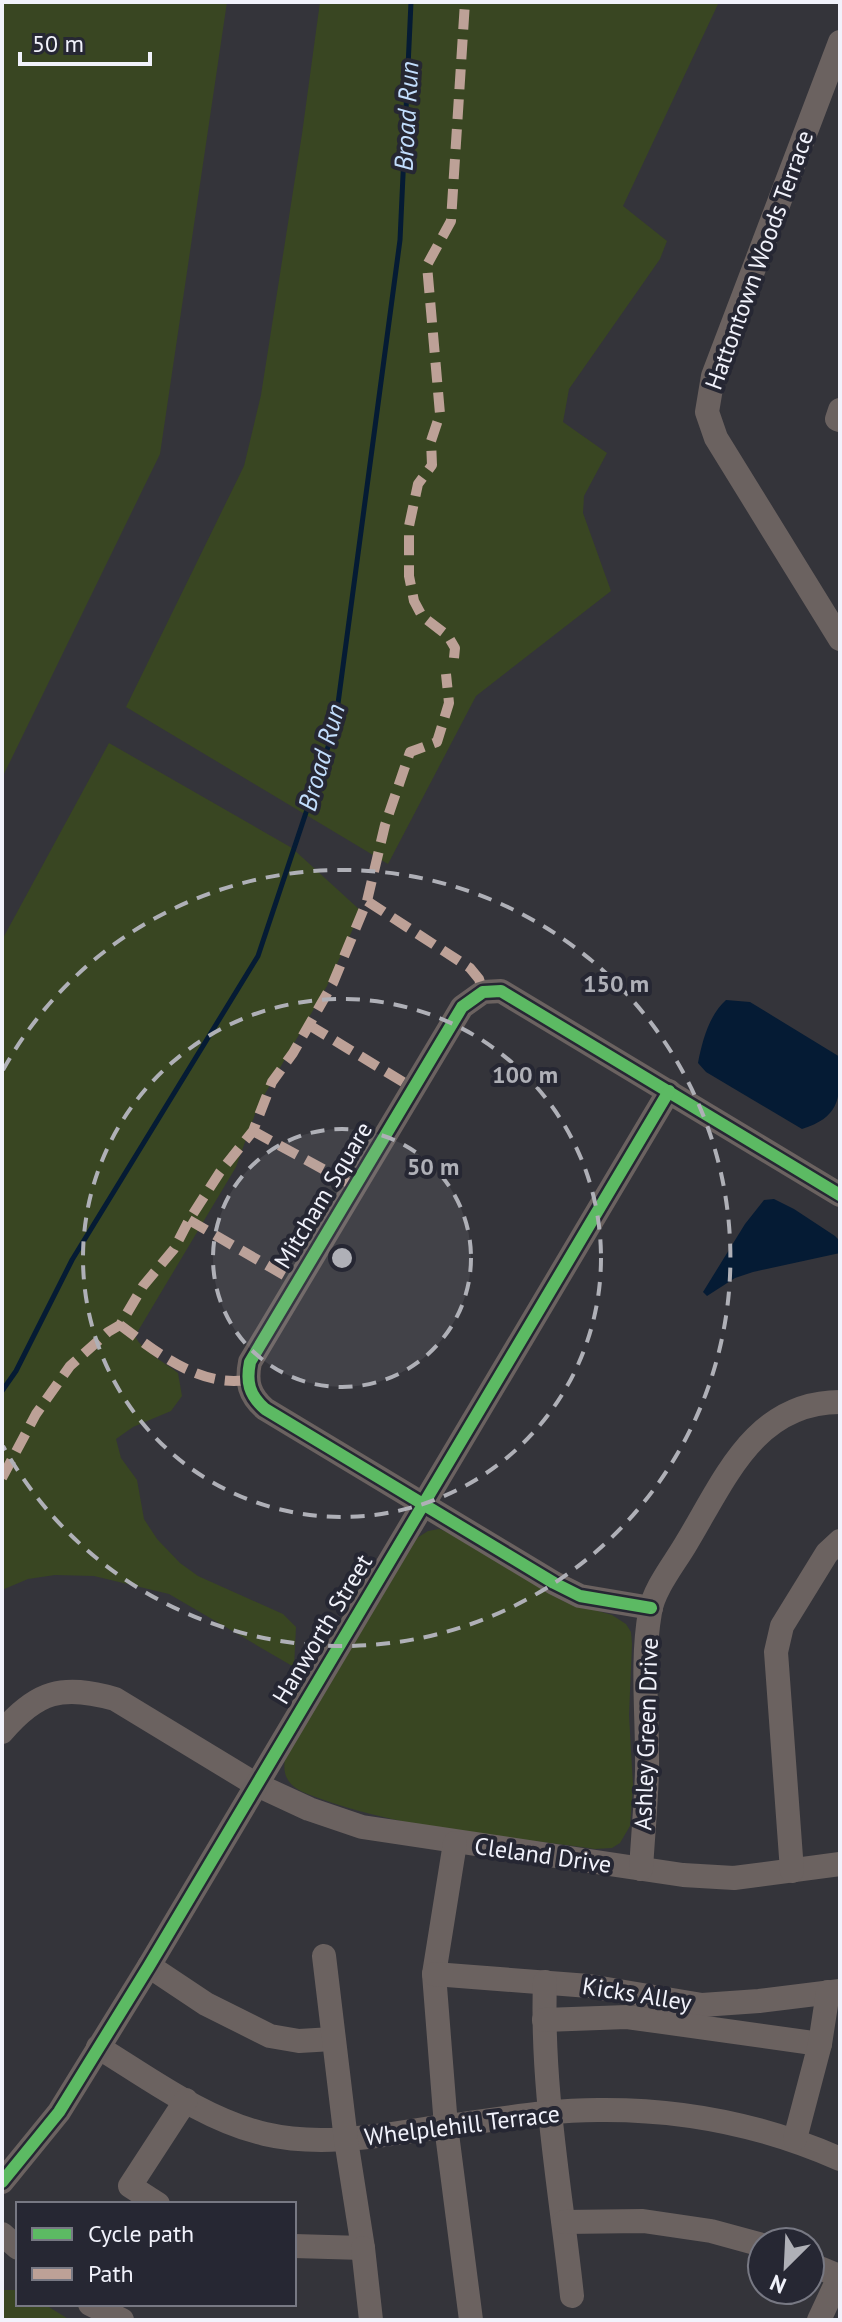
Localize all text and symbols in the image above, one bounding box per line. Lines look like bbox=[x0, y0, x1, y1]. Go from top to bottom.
scale bar bbox=[20, 16, 150, 66]
text: 50 m bbox=[32, 28, 84, 59]
water label: Broad Run bbox=[387, 60, 425, 172]
street label: Hattontown Woods Terrace bbox=[698, 126, 820, 394]
water label: Broad Run bbox=[290, 700, 352, 814]
text: 150 m bbox=[583, 968, 649, 999]
text: 100 m bbox=[492, 1059, 558, 1090]
street label: Mitcham Square bbox=[267, 1116, 379, 1274]
text: 50 m bbox=[407, 1151, 459, 1182]
centre of rings bbox=[328, 1244, 356, 1272]
street label: Hanworth Street bbox=[265, 1548, 379, 1710]
street label: Ashley Green Drive bbox=[627, 1637, 665, 1831]
street label: Cleland Drive bbox=[472, 1830, 614, 1880]
street label: Kicks Alley bbox=[580, 1970, 694, 2018]
street label: Whelplehill Terrace bbox=[362, 2098, 562, 2152]
legend bbox=[16, 2202, 296, 2306]
text: Cycle path bbox=[88, 2218, 194, 2249]
north arrow bbox=[746, 2226, 826, 2306]
text: Path bbox=[88, 2258, 134, 2289]
text: N bbox=[766, 2269, 790, 2300]

